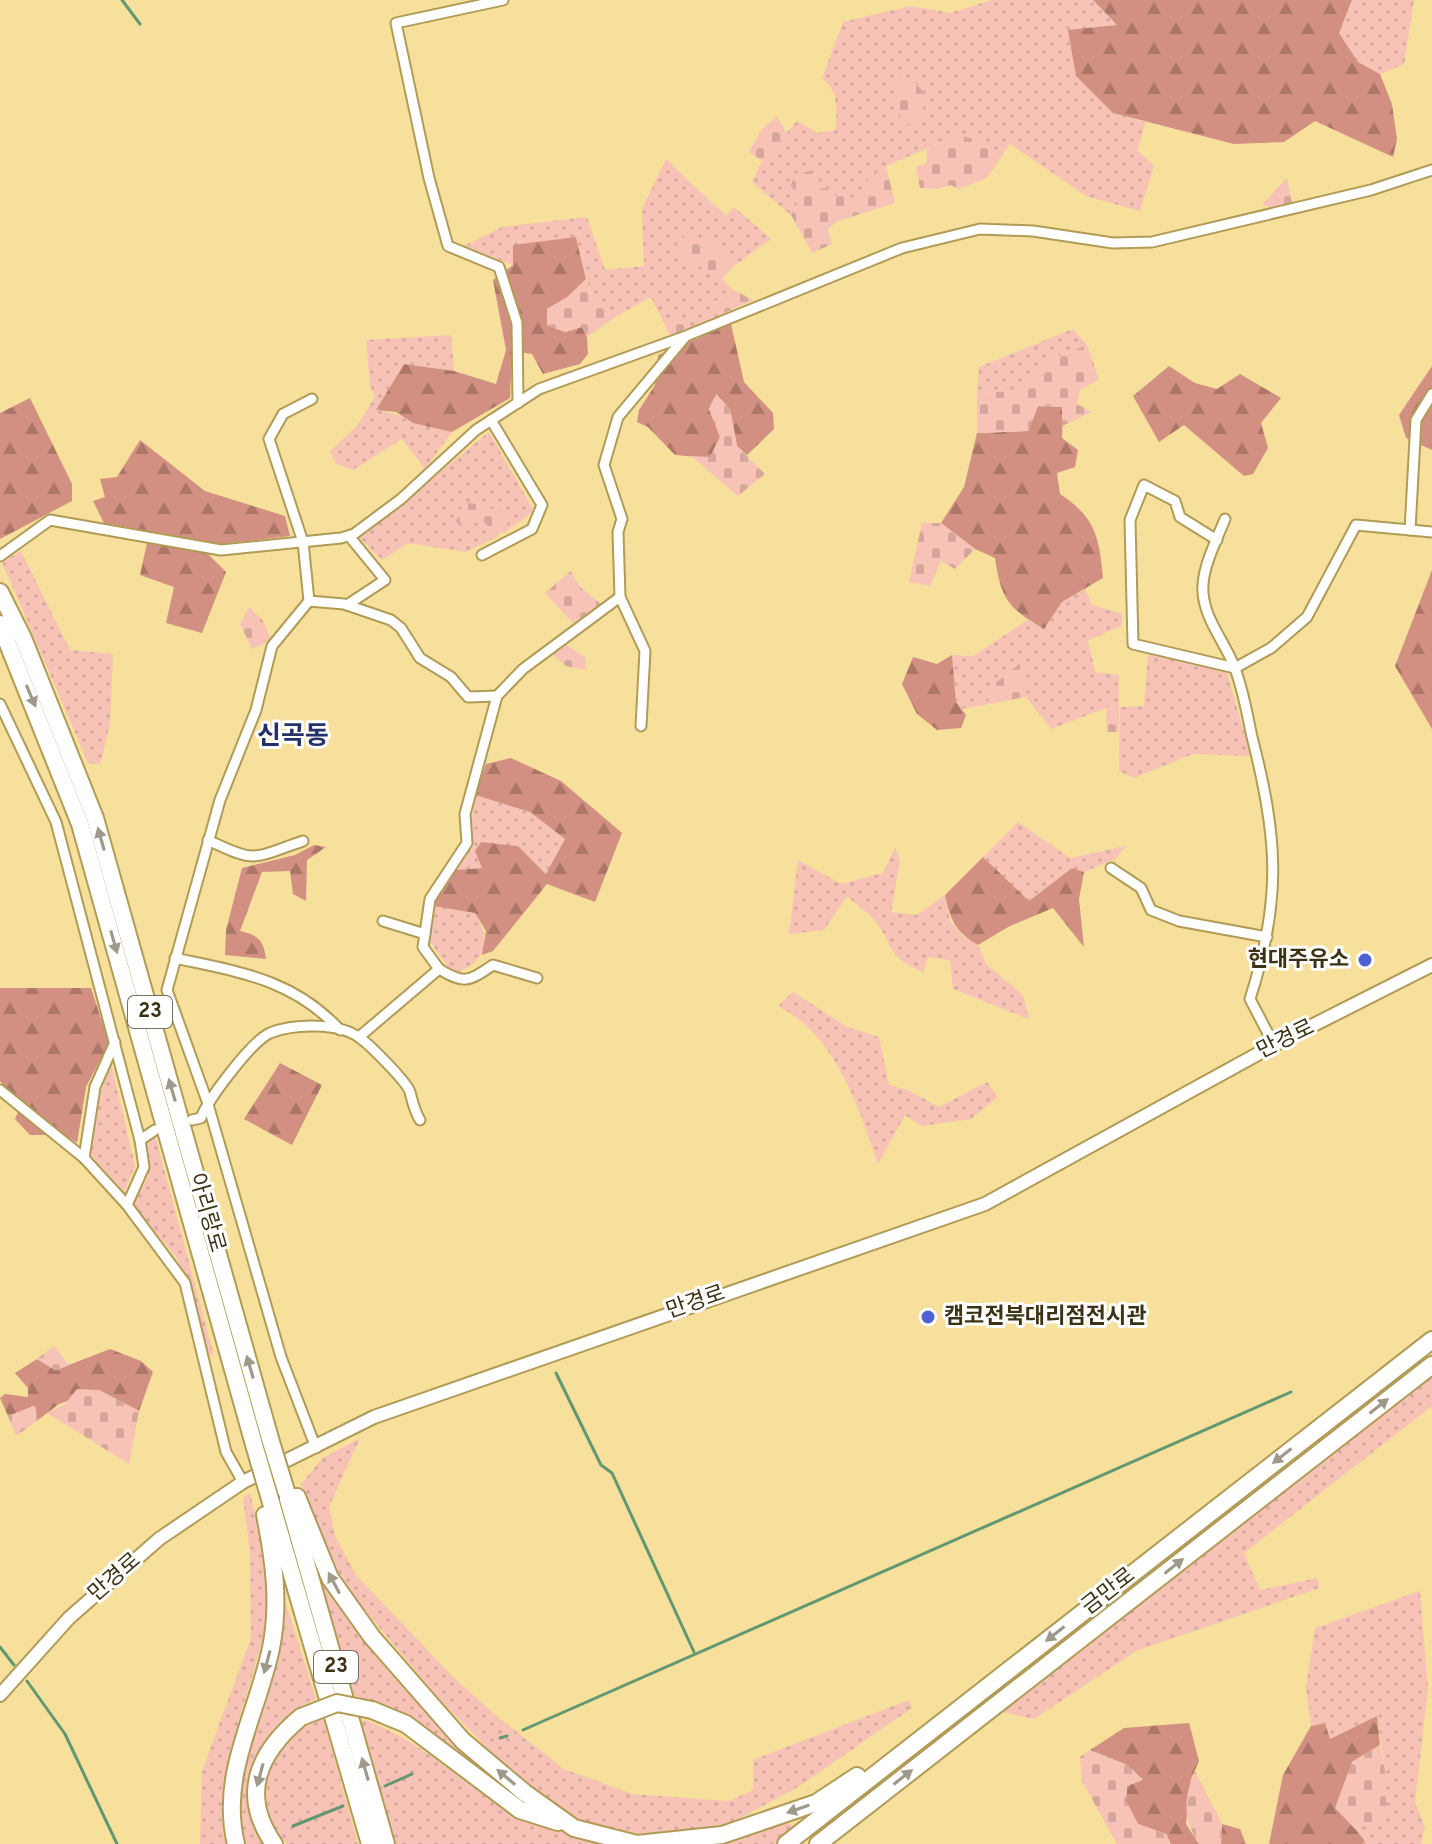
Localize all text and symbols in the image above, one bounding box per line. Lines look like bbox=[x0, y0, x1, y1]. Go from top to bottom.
one-way arrow bbox=[25, 684, 38, 708]
district label: 신곡동 bbox=[257, 721, 329, 754]
one-way arrow bbox=[94, 827, 107, 851]
one-way arrow bbox=[108, 931, 121, 955]
place label: 현대주유소 bbox=[1248, 947, 1349, 974]
marker: 현대주유소 bbox=[1356, 951, 1374, 969]
road number: 23 bbox=[128, 996, 172, 1028]
street label: 만경로 bbox=[1253, 1015, 1319, 1065]
one-way arrow bbox=[165, 1077, 177, 1102]
street label: 아리랑로 bbox=[182, 1170, 230, 1256]
street label: 만경로 bbox=[663, 1280, 729, 1326]
place label: 캠코전북대리점전시관 bbox=[944, 1304, 1146, 1331]
marker: 캠코전북대리점전시관 bbox=[919, 1308, 937, 1326]
one-way arrow bbox=[243, 1354, 255, 1379]
one-way arrow bbox=[1369, 1399, 1390, 1415]
one-way arrow bbox=[1272, 1447, 1292, 1464]
street label: 만경로 bbox=[83, 1548, 147, 1608]
one-way arrow bbox=[1164, 1558, 1184, 1574]
street label: 금만로 bbox=[1077, 1563, 1141, 1621]
one-way arrow bbox=[327, 1572, 340, 1595]
one-way arrow bbox=[1045, 1625, 1065, 1641]
one-way arrow bbox=[260, 1650, 273, 1674]
road number: 23 bbox=[314, 1651, 358, 1683]
one-way arrow bbox=[358, 1757, 371, 1781]
one-way arrow bbox=[253, 1763, 265, 1788]
one-way arrow bbox=[496, 1769, 516, 1786]
one-way arrow bbox=[893, 1770, 913, 1786]
one-way arrow bbox=[786, 1804, 810, 1816]

